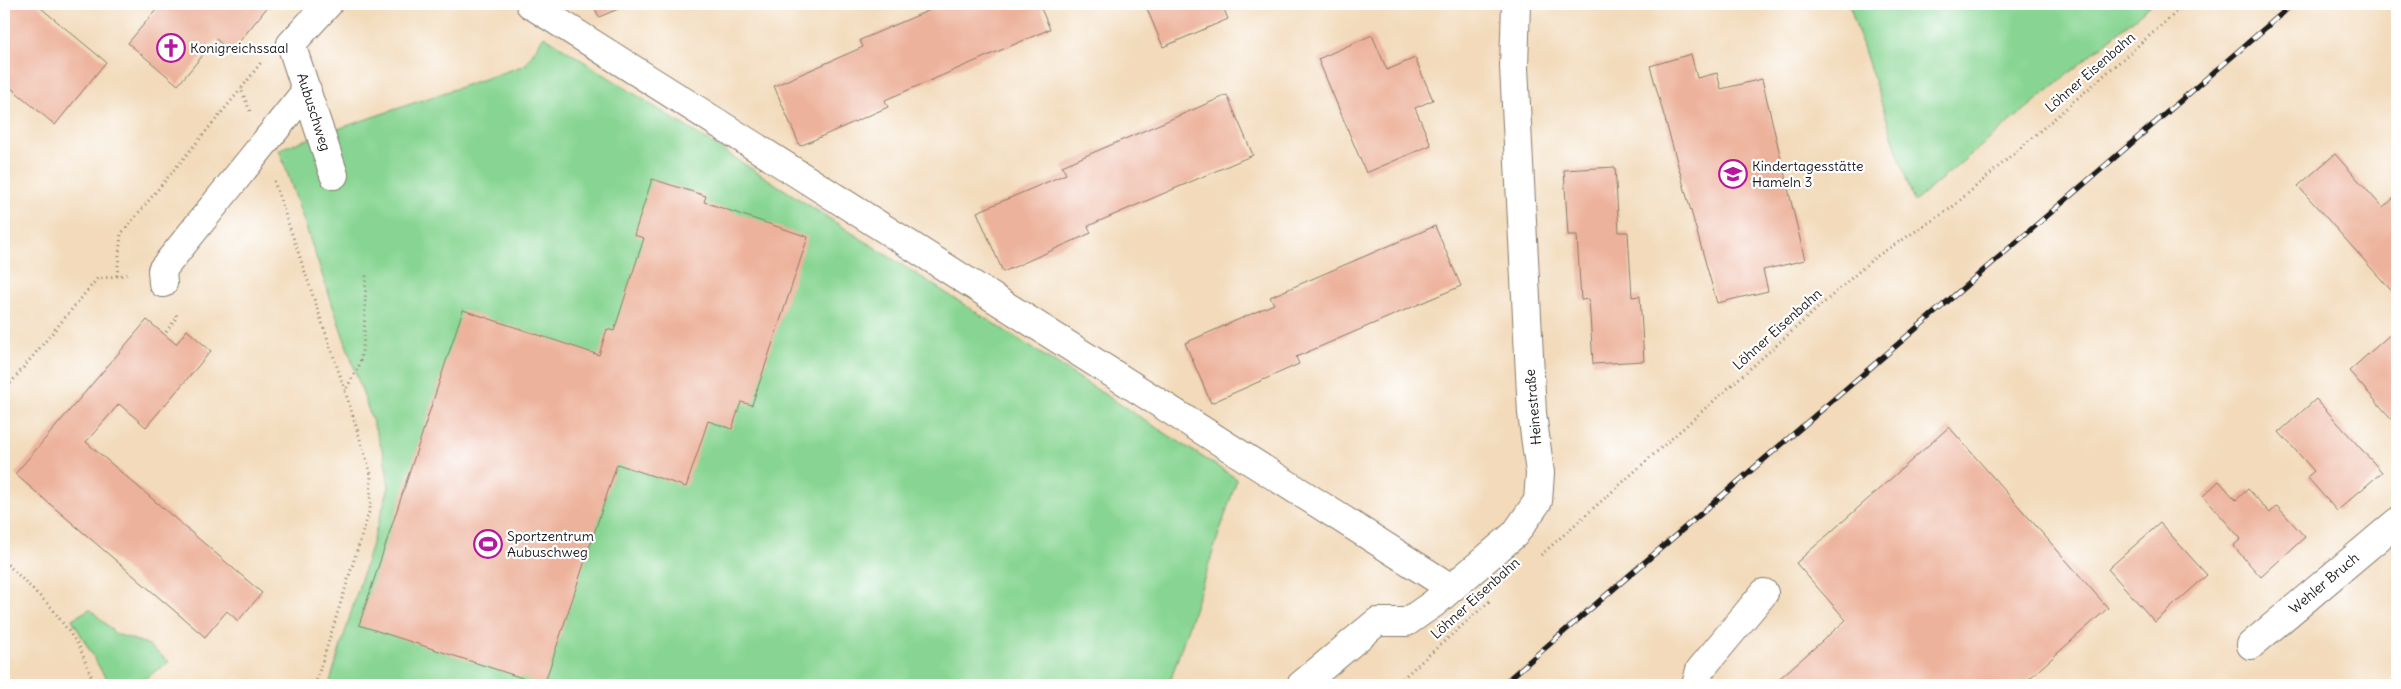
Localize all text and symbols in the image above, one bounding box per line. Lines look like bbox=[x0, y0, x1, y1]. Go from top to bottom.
street label: Löhner Eisenbahn bbox=[2041, 28, 2139, 116]
church icon: Konigreichssaal bbox=[156, 33, 186, 63]
place label: Konigreichssaal bbox=[190, 39, 288, 57]
street label: Aubuschweg bbox=[293, 71, 335, 153]
place label: Kindertagesstätte Hameln 3 bbox=[1752, 157, 1864, 191]
school or university icon: Kindertagesstätte Hameln 3 bbox=[1718, 159, 1748, 189]
street label: Löhner Eisenbahn bbox=[1729, 284, 1825, 374]
street label: Heinestraße bbox=[1521, 368, 1545, 446]
place label: Sportzentrum Aubuschweg bbox=[507, 527, 594, 561]
sports icon: Sportzentrum Aubuschweg bbox=[473, 529, 503, 559]
street label: Wehler Bruch bbox=[2285, 549, 2363, 617]
street label: Löhner Eisenbahn bbox=[1427, 553, 1523, 643]

